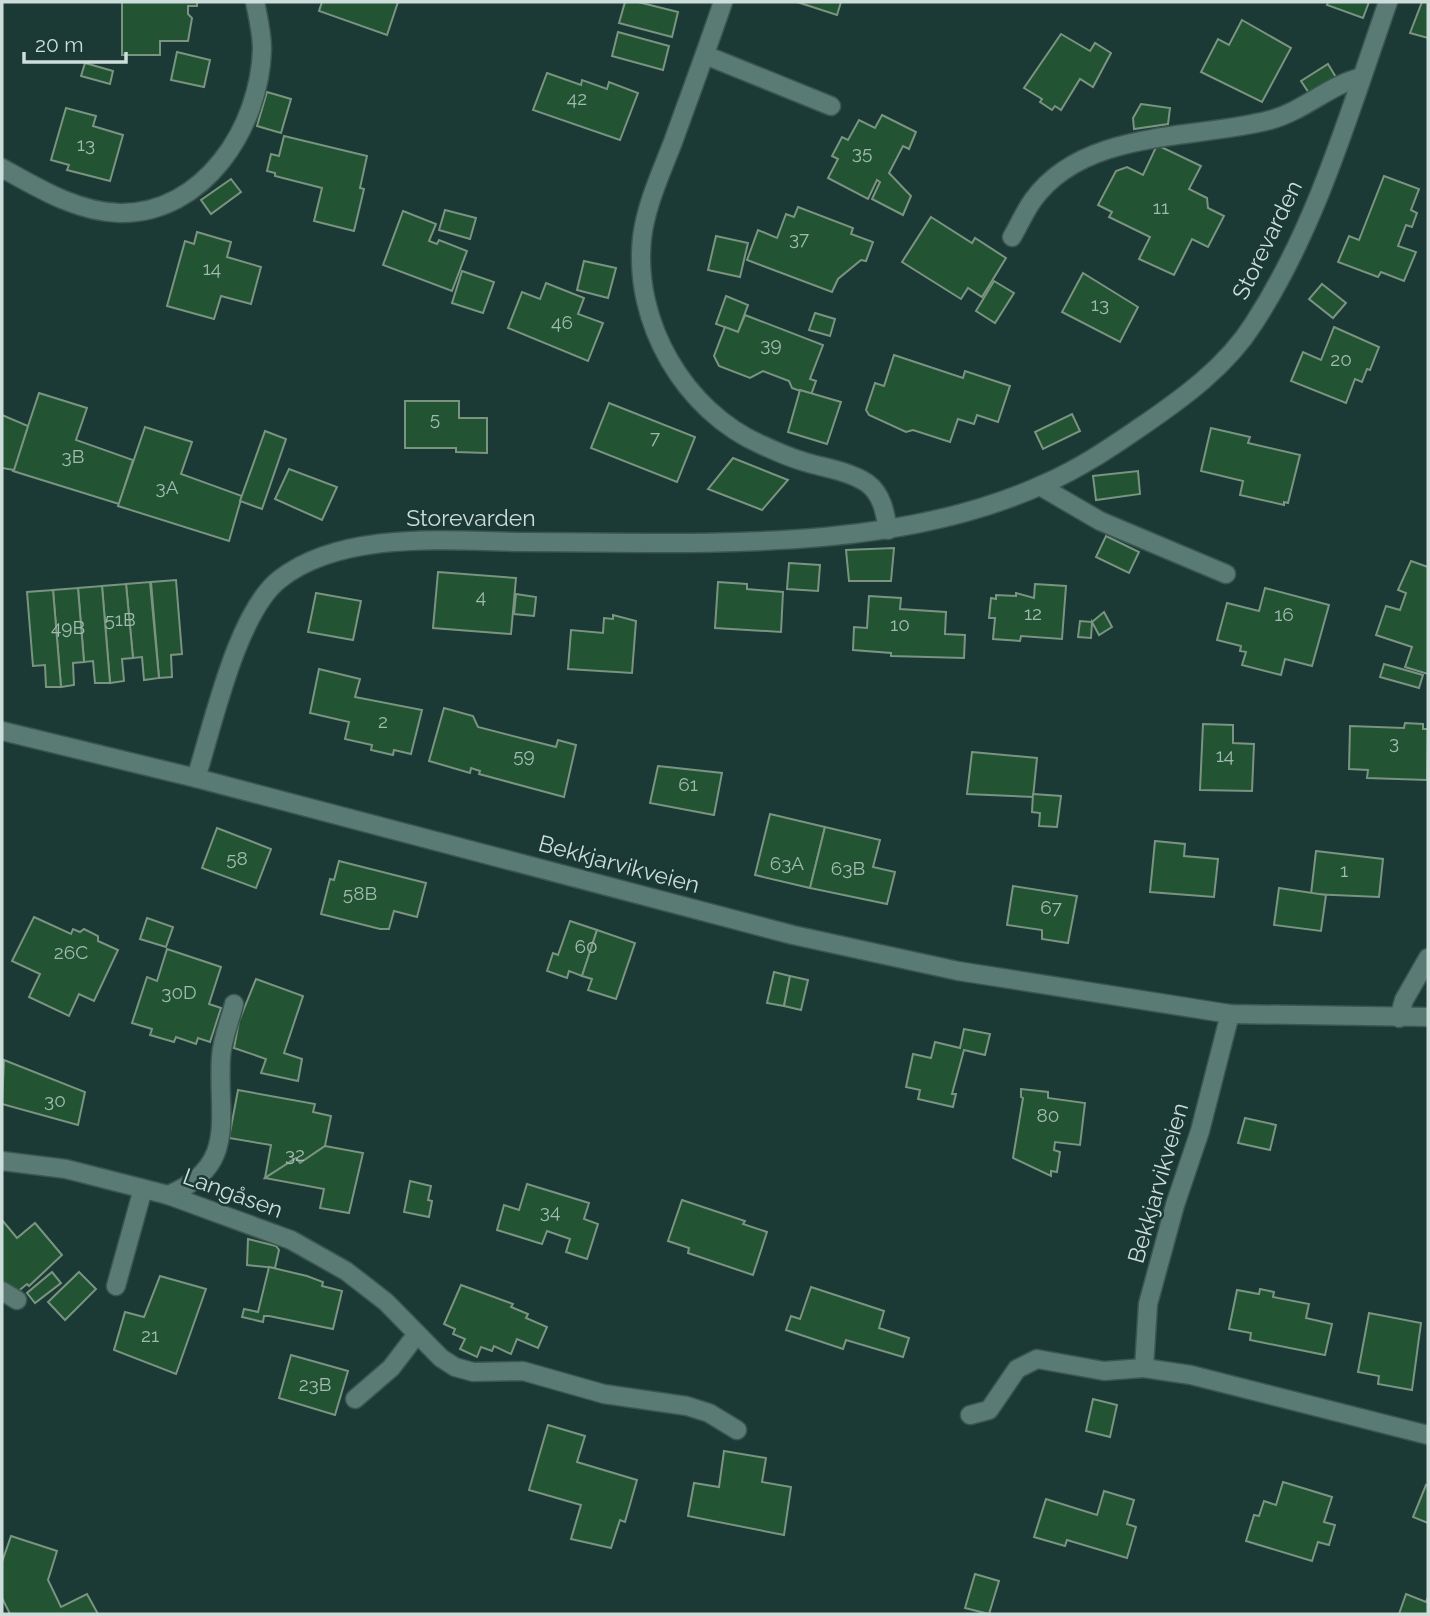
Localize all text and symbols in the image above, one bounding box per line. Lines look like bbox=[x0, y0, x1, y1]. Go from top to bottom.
scale bar bbox=[24, 21, 126, 65]
text: 20 m bbox=[35, 32, 83, 57]
house number: 42 bbox=[567, 87, 587, 109]
house number: 13 bbox=[77, 133, 95, 155]
house number: 35 bbox=[852, 141, 872, 163]
street label: Storevarden bbox=[1226, 176, 1307, 304]
house number: 11 bbox=[1153, 196, 1169, 218]
house number: 37 bbox=[789, 227, 809, 249]
house number: 14 bbox=[203, 257, 221, 279]
house number: 13 bbox=[1091, 293, 1109, 315]
house number: 46 bbox=[551, 311, 573, 333]
house number: 39 bbox=[760, 333, 782, 355]
house number: 20 bbox=[1330, 348, 1352, 370]
house number: 5 bbox=[430, 407, 440, 429]
house number: 7 bbox=[650, 426, 660, 448]
house number: 3B bbox=[62, 445, 84, 467]
house number: 3A bbox=[156, 476, 179, 498]
street label: Storevarden bbox=[406, 504, 536, 531]
house number: 4 bbox=[476, 585, 486, 607]
house number: 12 bbox=[1024, 602, 1042, 624]
house number: 16 bbox=[1274, 603, 1294, 625]
house number: 51B bbox=[104, 608, 136, 630]
house number: 10 bbox=[890, 613, 910, 635]
house number: 49B bbox=[51, 616, 85, 638]
house number: 2 bbox=[378, 710, 388, 732]
house number: 3 bbox=[1389, 731, 1399, 753]
house number: 59 bbox=[513, 744, 535, 766]
house number: 14 bbox=[1216, 744, 1234, 766]
house number: 61 bbox=[678, 773, 698, 795]
street label: Bekkjarvikveien bbox=[536, 829, 703, 898]
house number: 58 bbox=[226, 847, 248, 869]
house number: 63A bbox=[770, 852, 804, 874]
house number: 63B bbox=[831, 857, 865, 879]
house number: 1 bbox=[1340, 859, 1348, 881]
house number: 58B bbox=[343, 882, 377, 904]
house number: 67 bbox=[1040, 896, 1062, 918]
house number: 60 bbox=[574, 935, 598, 957]
house number: 26C bbox=[54, 941, 88, 963]
house number: 30D bbox=[161, 981, 197, 1003]
house number: 30 bbox=[44, 1089, 66, 1111]
street label: Bekkjarvikveien bbox=[1122, 1099, 1193, 1266]
house number: 80 bbox=[1037, 1104, 1059, 1126]
house number: 32 bbox=[285, 1143, 305, 1165]
street label: Langåsen bbox=[180, 1162, 287, 1223]
house number: 34 bbox=[540, 1200, 560, 1222]
house number: 21 bbox=[141, 1324, 159, 1346]
house number: 23B bbox=[299, 1373, 331, 1395]

